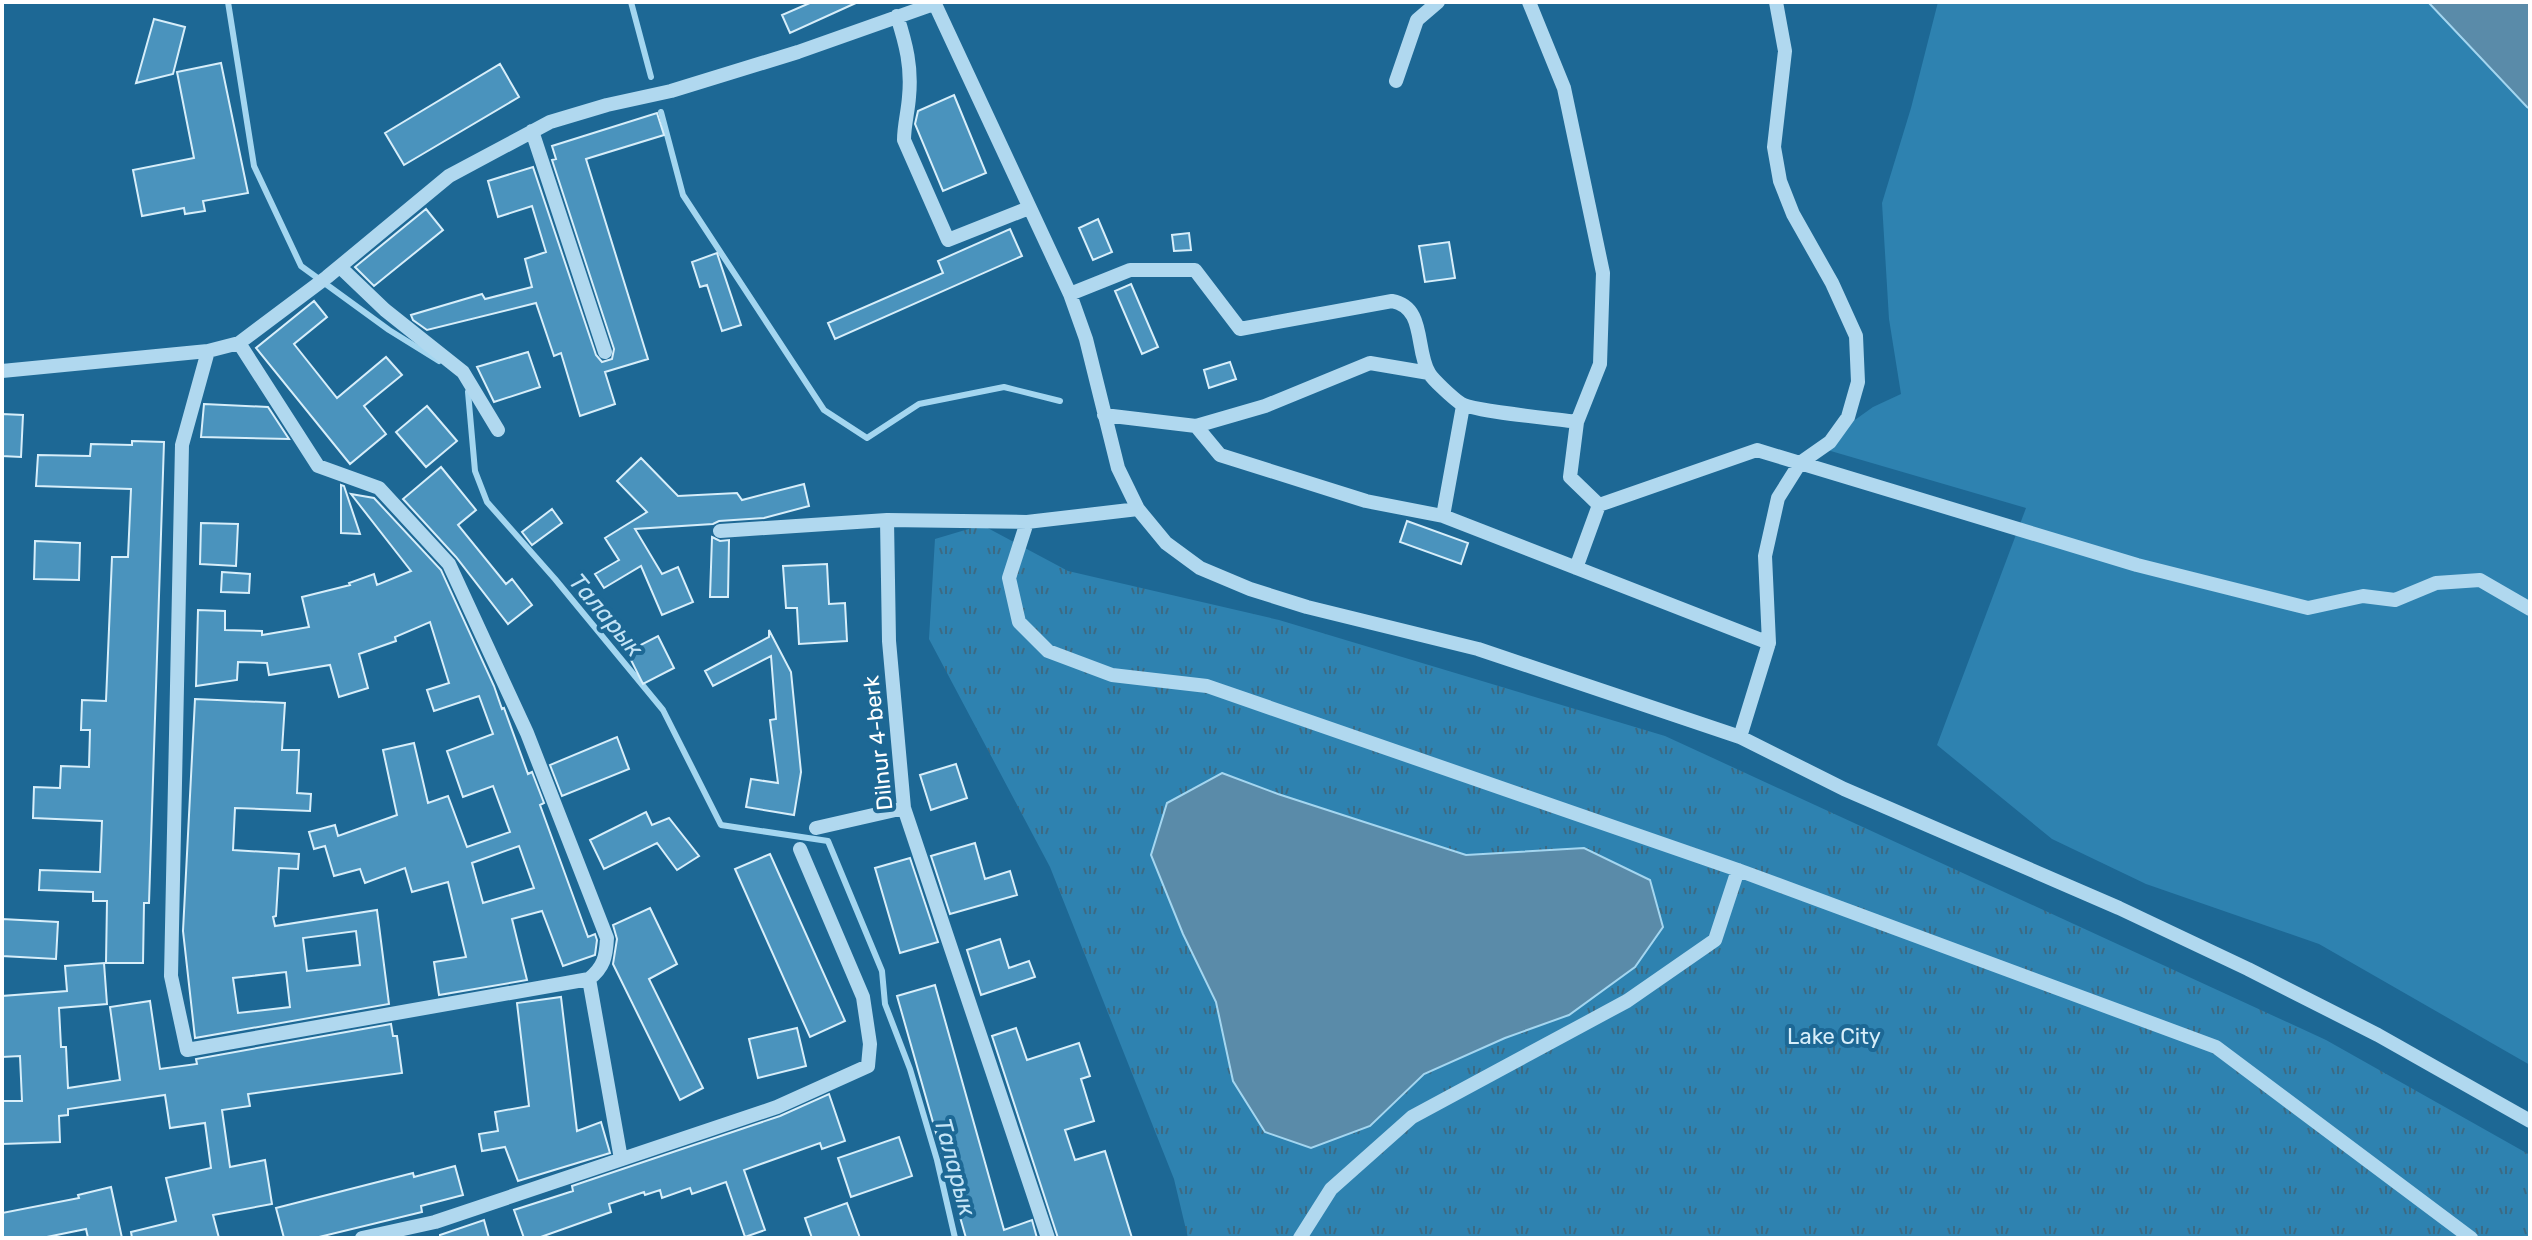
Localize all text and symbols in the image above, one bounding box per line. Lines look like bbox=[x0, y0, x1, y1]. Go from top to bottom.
water label: Таларык bbox=[563, 568, 649, 662]
street label: Dilnur 4-berk bbox=[857, 674, 898, 812]
park label: Lake City bbox=[1787, 1023, 1881, 1050]
water label: Таларык bbox=[929, 1115, 982, 1219]

